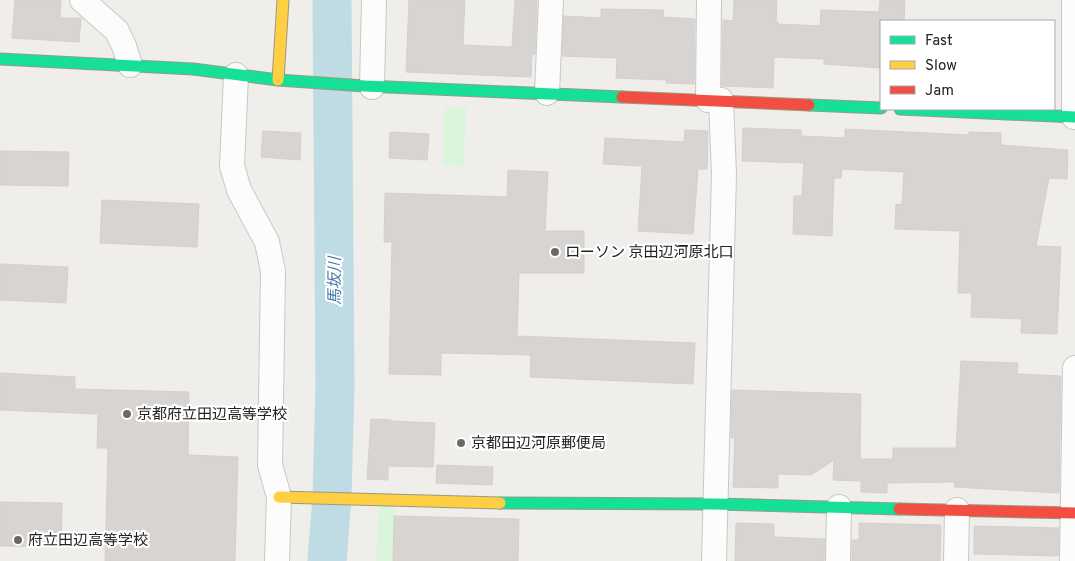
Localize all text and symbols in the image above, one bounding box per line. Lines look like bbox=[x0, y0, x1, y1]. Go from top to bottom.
legend bbox=[880, 20, 1055, 110]
text: Fast bbox=[925, 32, 953, 51]
text: Slow bbox=[925, 57, 957, 76]
text: Jam bbox=[925, 82, 954, 101]
place label: ローソン 京田辺河原北口 bbox=[565, 243, 734, 263]
marker: ローソン 京田辺河原北口 bbox=[549, 246, 561, 258]
water label: 馬坂川 bbox=[326, 255, 346, 305]
place label: 京都府立田辺高等学校 bbox=[137, 406, 287, 425]
marker: 京都府立田辺高等学校 bbox=[121, 408, 133, 420]
place label: 京都田辺河原郵便局 bbox=[471, 435, 606, 454]
marker: 京都田辺河原郵便局 bbox=[455, 437, 467, 449]
place label: 府立田辺高等学校 bbox=[28, 532, 148, 551]
marker: 府立田辺高等学校 bbox=[12, 534, 24, 546]

